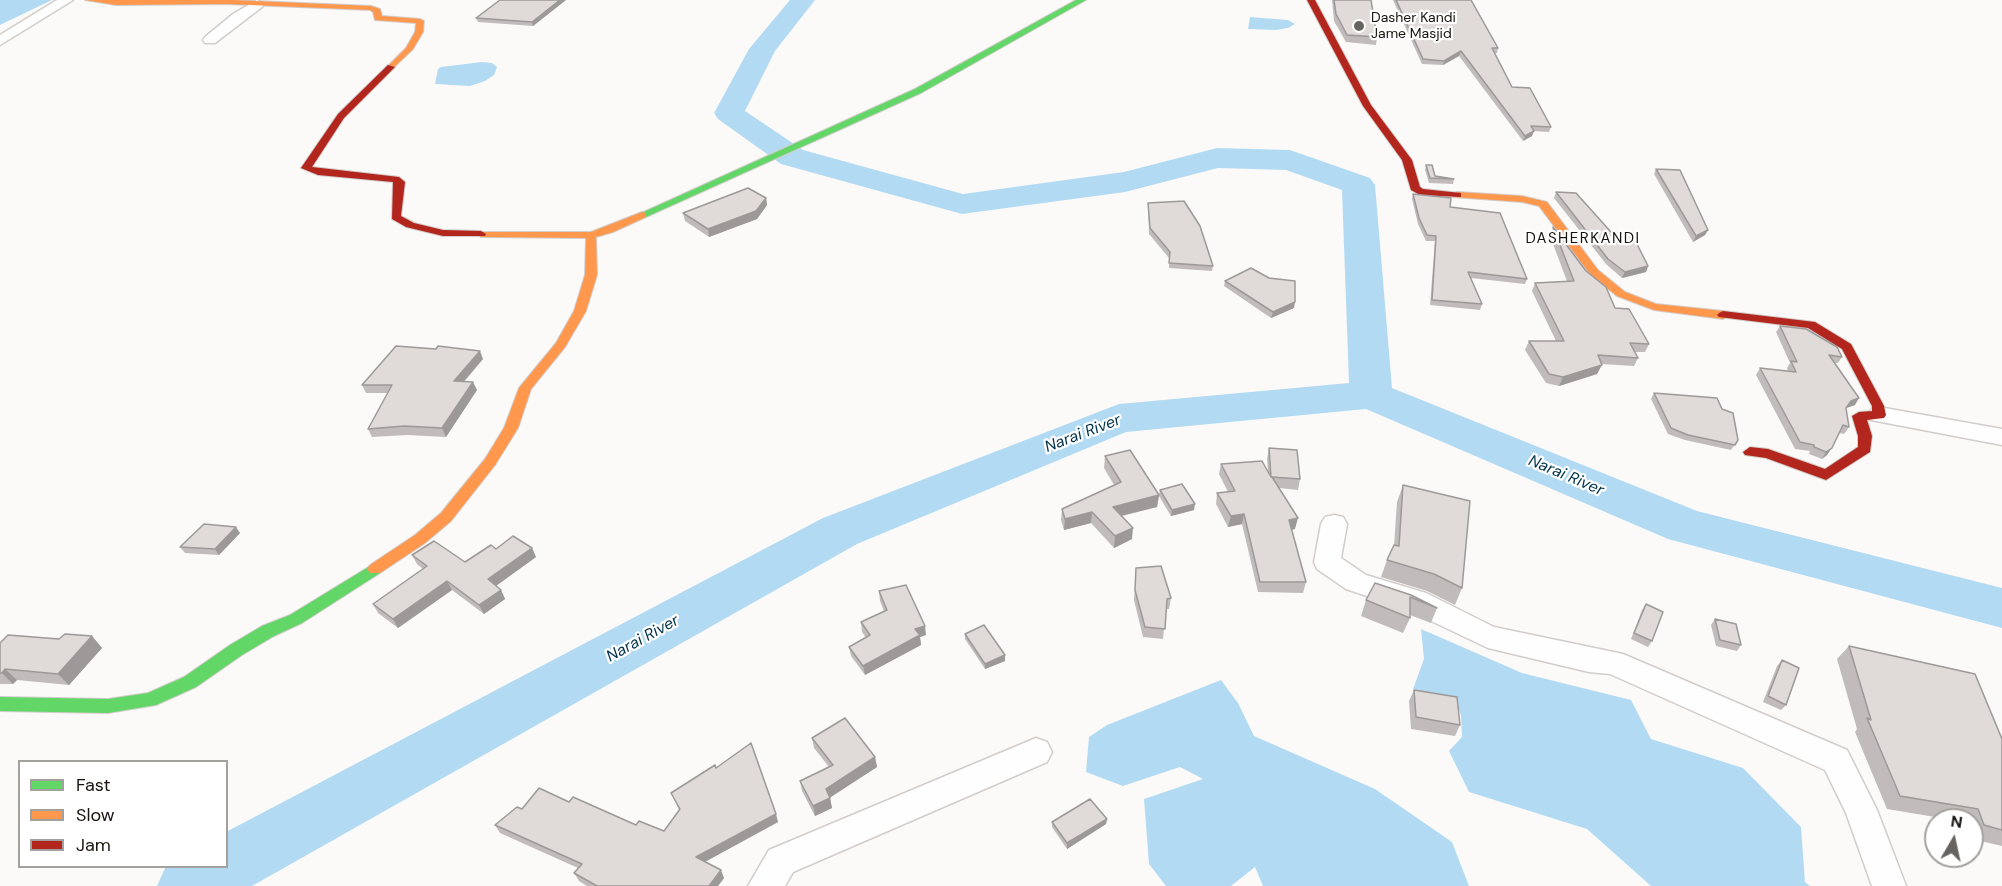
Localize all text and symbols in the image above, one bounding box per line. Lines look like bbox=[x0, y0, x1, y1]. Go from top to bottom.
place label: Dasher Kandi Jame Masjid bbox=[1371, 10, 1456, 42]
marker: Dasher Kandi Jame Masjid bbox=[1352, 19, 1366, 33]
district label: DASHERKANDI bbox=[1525, 230, 1641, 248]
water label: Narai River bbox=[1042, 411, 1124, 457]
water label: Narai River bbox=[1525, 452, 1607, 500]
water label: Narai River bbox=[603, 611, 683, 667]
legend bbox=[18, 760, 228, 868]
text: Fast bbox=[76, 773, 111, 797]
text: Slow bbox=[76, 803, 115, 827]
north arrow bbox=[1924, 808, 1984, 868]
text: N bbox=[1949, 810, 1964, 833]
text: Jam bbox=[76, 833, 111, 857]

